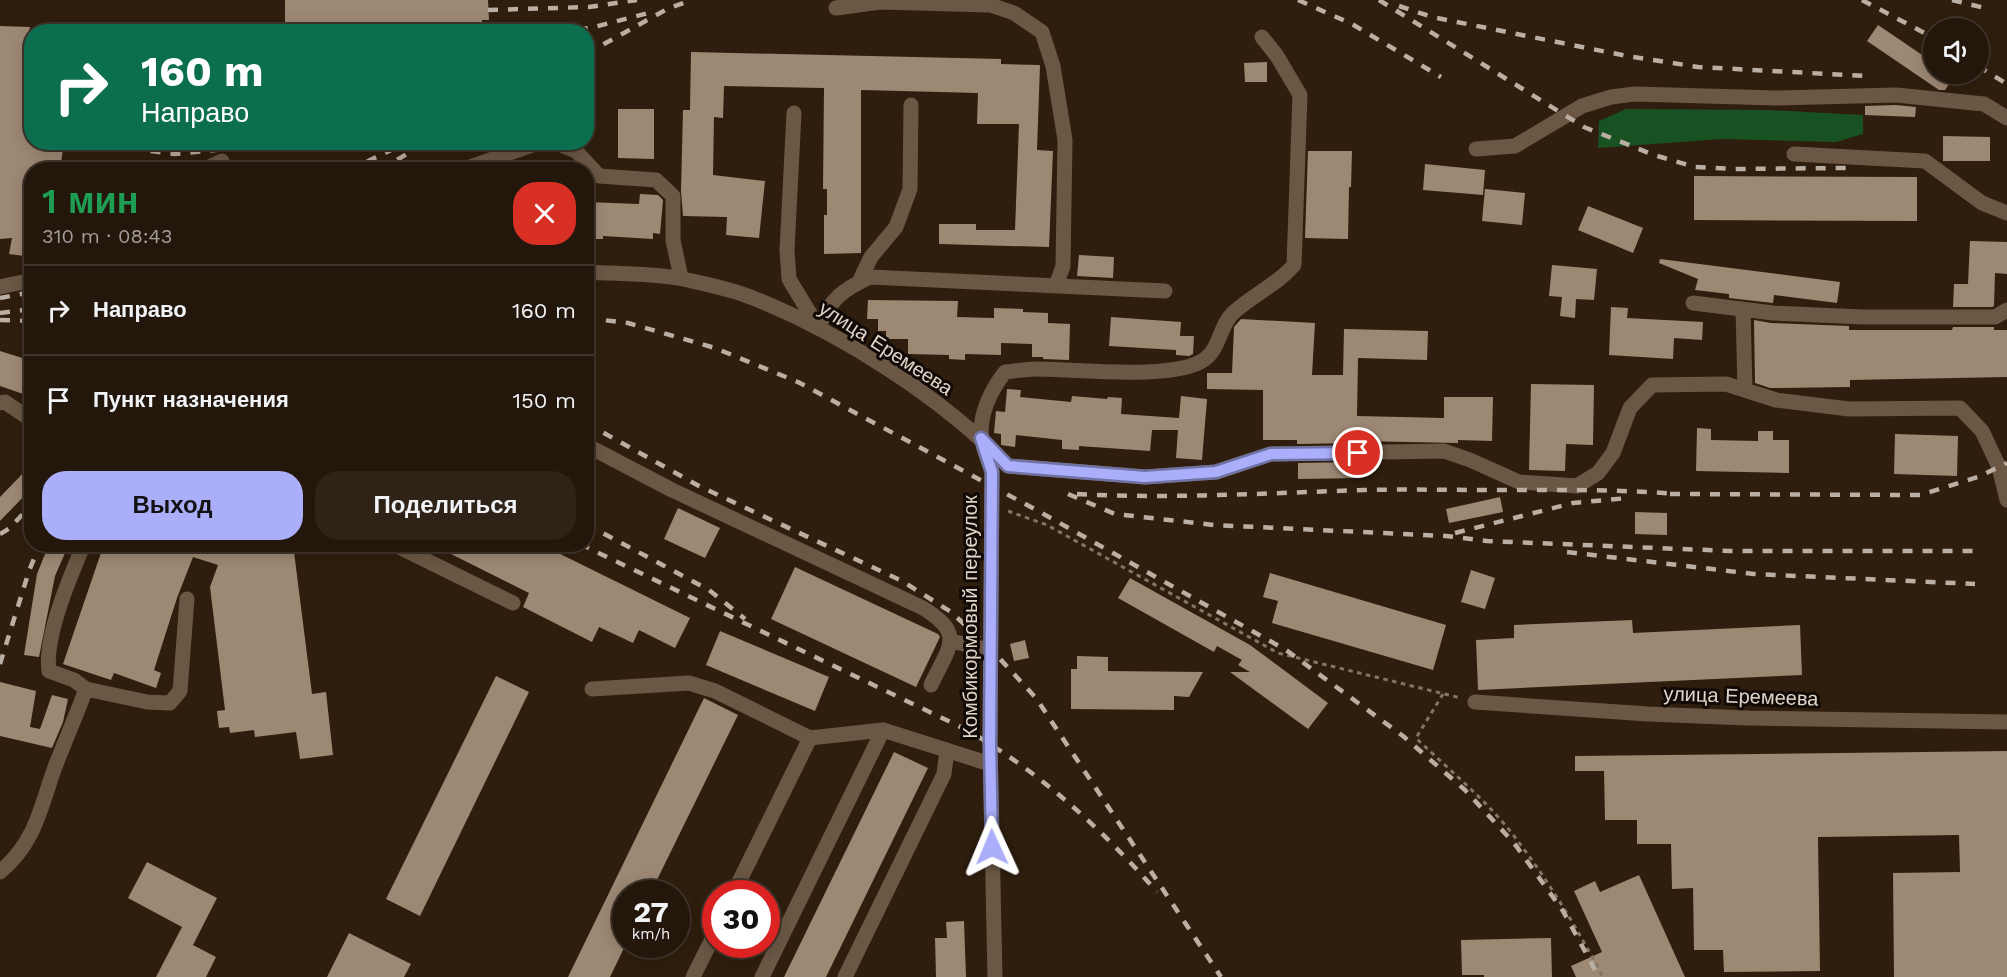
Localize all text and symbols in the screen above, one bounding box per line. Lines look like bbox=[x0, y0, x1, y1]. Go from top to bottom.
map controls bbox=[1923, 18, 1989, 84]
button: sound bbox=[1923, 18, 1989, 84]
text: 160 m bbox=[141, 47, 264, 96]
icon: right bbox=[42, 48, 120, 126]
text: Направо bbox=[141, 97, 249, 129]
text: 1 мин bbox=[42, 180, 139, 222]
button: close bbox=[513, 182, 576, 245]
text: 310 m · 08:43 bbox=[42, 224, 173, 248]
icon: right bbox=[42, 294, 75, 327]
street label: улица Еремеева bbox=[815, 296, 958, 401]
text: Направо bbox=[93, 297, 187, 322]
text: 160 m bbox=[512, 298, 576, 323]
icon: arrive bbox=[42, 384, 75, 417]
text: Пункт назначения bbox=[93, 387, 289, 412]
text: 150 m bbox=[512, 388, 576, 413]
pin bbox=[1332, 427, 1383, 478]
icon: arrive bbox=[1341, 436, 1374, 469]
button: Выход bbox=[42, 471, 303, 540]
button: Поделиться bbox=[315, 471, 576, 540]
street label: Комбикормовый переулок bbox=[958, 495, 982, 739]
street label: улица Еремеева bbox=[1663, 681, 1820, 711]
position arrow bbox=[960, 815, 1024, 879]
speed limit sign: 30 bbox=[702, 880, 780, 958]
text: 27 bbox=[633, 894, 669, 929]
text: km/h bbox=[632, 925, 670, 943]

